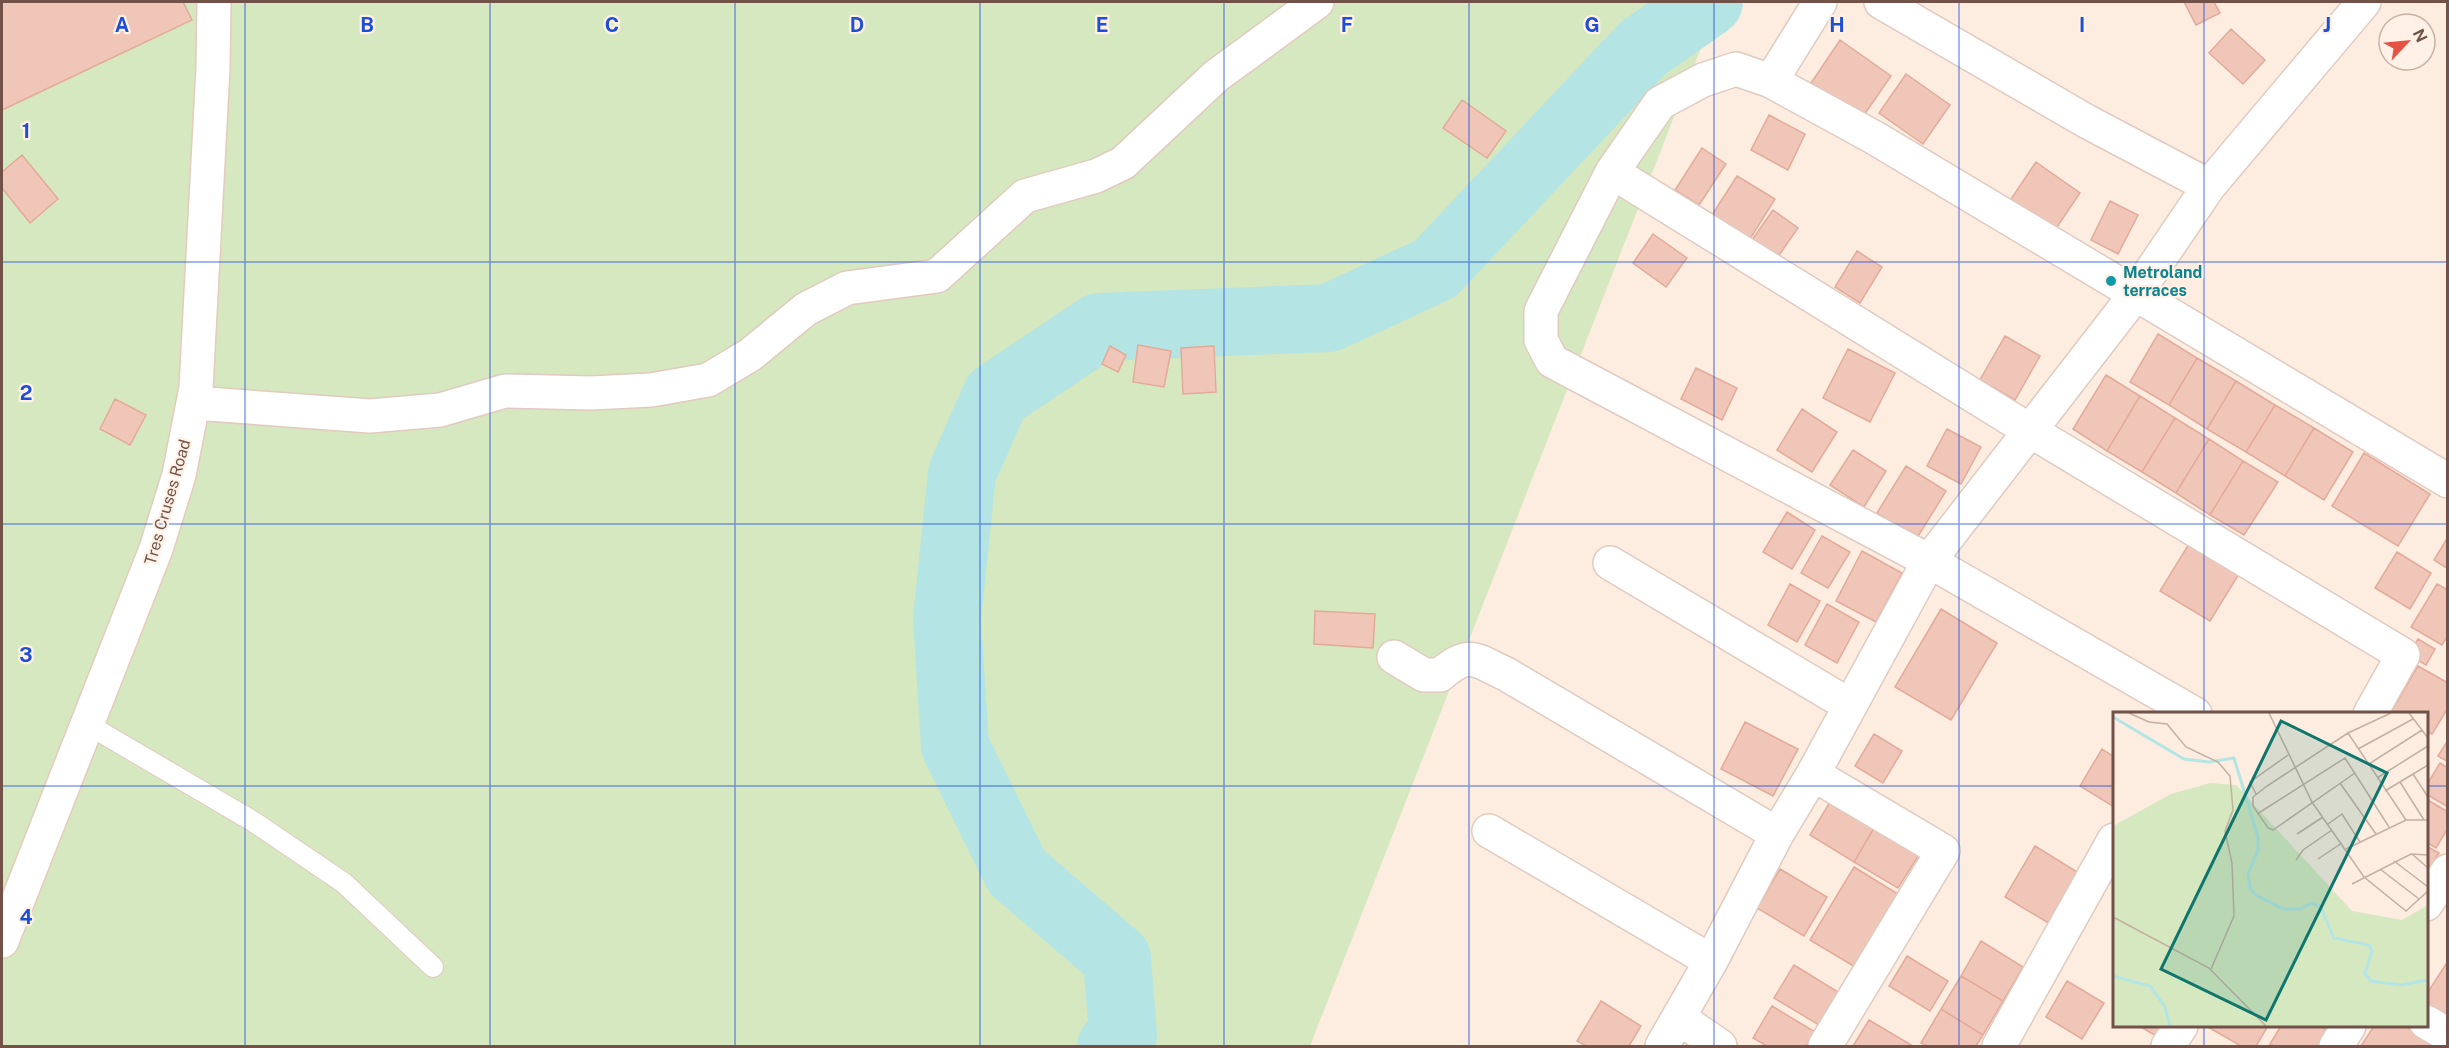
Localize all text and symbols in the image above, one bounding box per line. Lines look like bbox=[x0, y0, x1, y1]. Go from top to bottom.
north arrow bbox=[2377, 12, 2437, 72]
text: A bbox=[115, 13, 129, 37]
text: B bbox=[360, 13, 374, 37]
text: C bbox=[605, 13, 619, 37]
text: D bbox=[850, 13, 864, 37]
text: E bbox=[1096, 13, 1108, 37]
text: F bbox=[1341, 13, 1353, 37]
text: G bbox=[1584, 13, 1600, 37]
text: H bbox=[1829, 13, 1845, 37]
text: I bbox=[2079, 13, 2085, 37]
text: J bbox=[2323, 13, 2331, 37]
text: N bbox=[2409, 26, 2431, 45]
text: 1 bbox=[22, 119, 30, 143]
place label: Metroland terraces bbox=[2123, 263, 2202, 300]
marker: Metroland terraces bbox=[2104, 274, 2118, 288]
text: 2 bbox=[20, 381, 32, 405]
street label: Tres Cruses Road bbox=[140, 437, 194, 567]
text: 3 bbox=[19, 643, 33, 667]
inset map bbox=[2113, 712, 2428, 1027]
text: 4 bbox=[19, 905, 33, 929]

